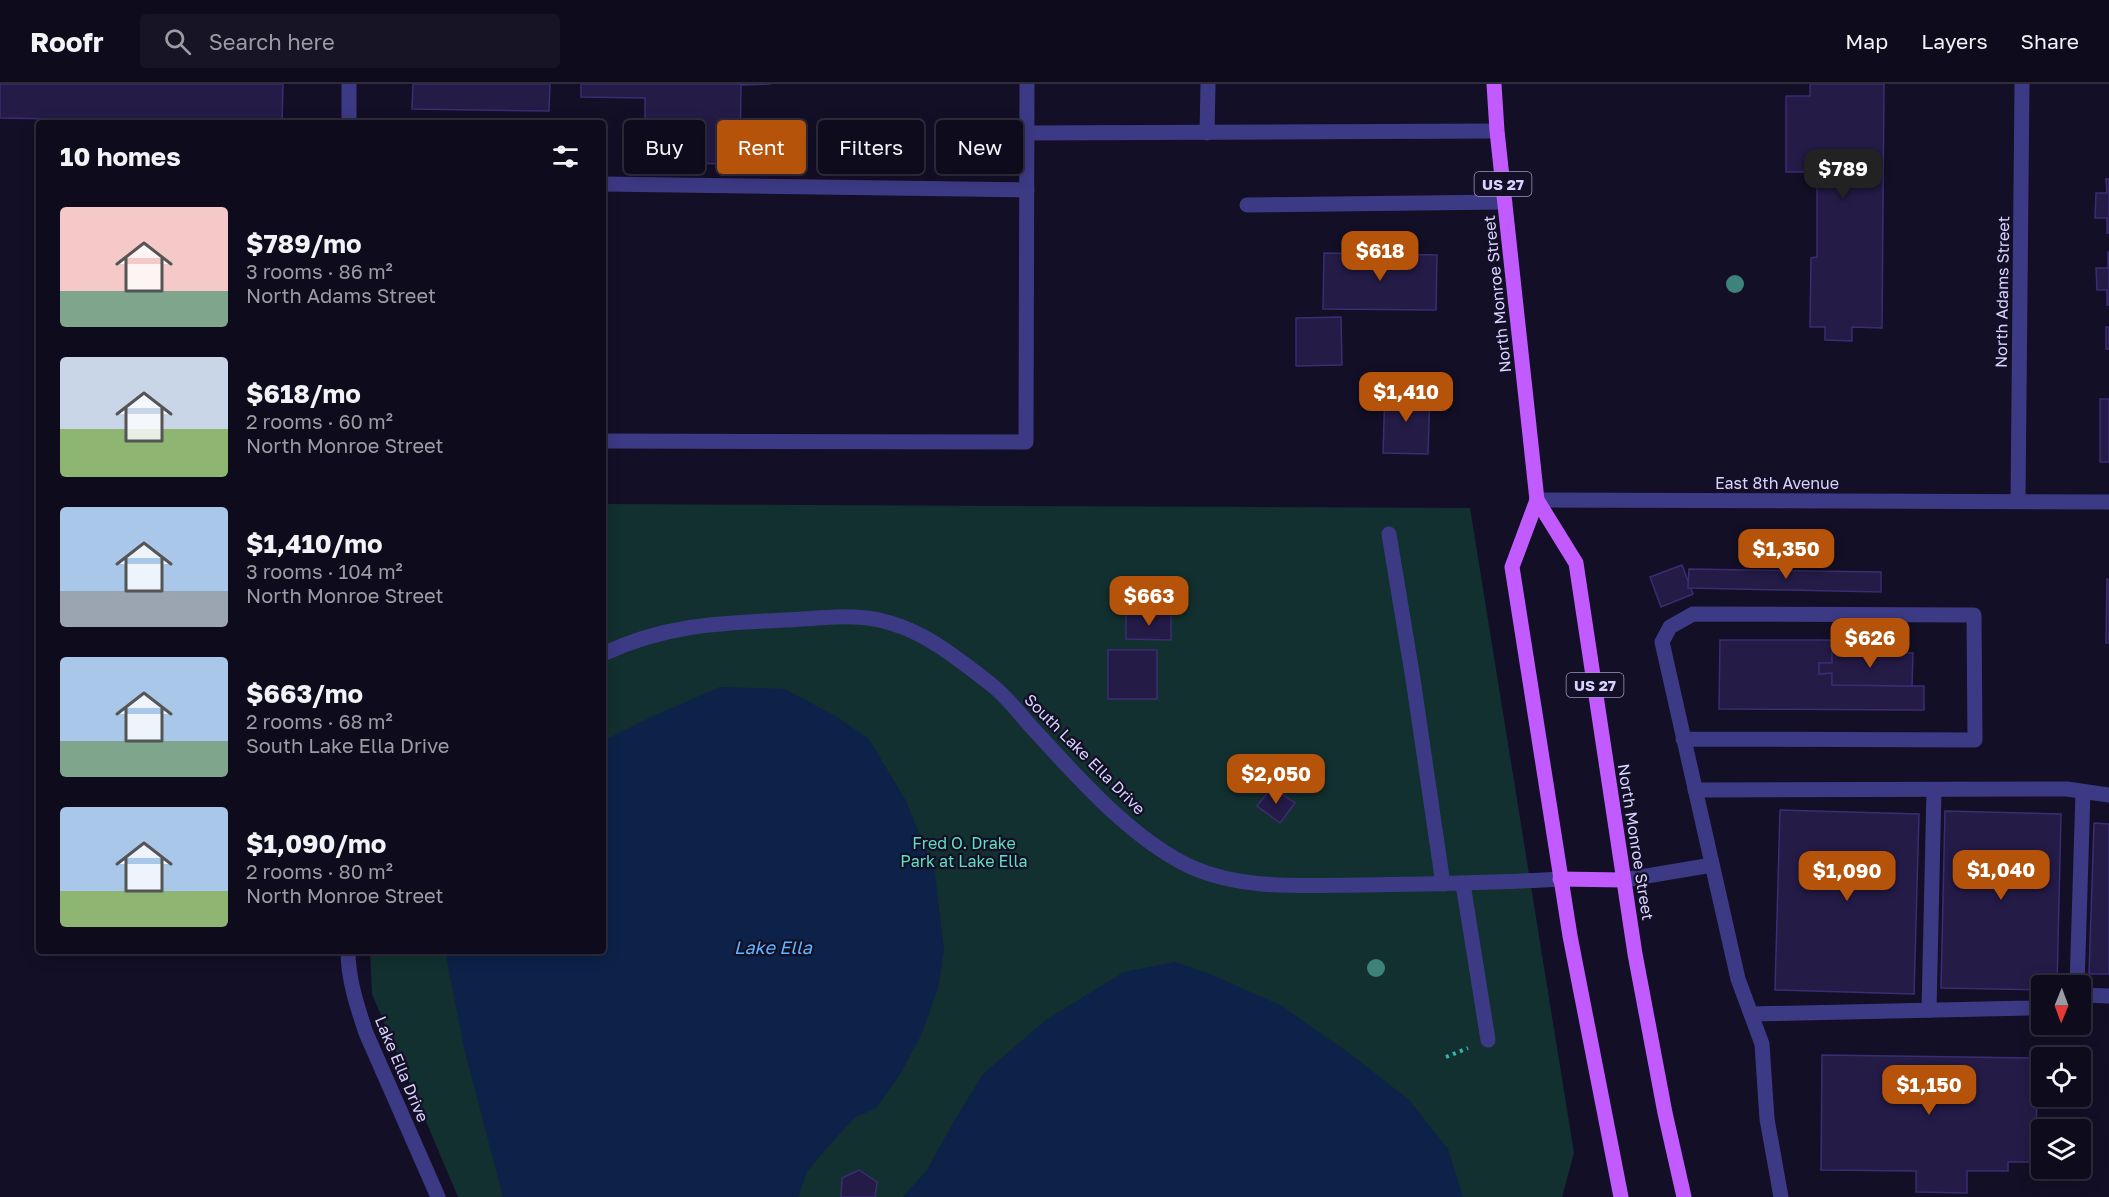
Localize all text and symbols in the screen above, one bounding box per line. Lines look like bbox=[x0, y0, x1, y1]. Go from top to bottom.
search box bbox=[140, 14, 560, 68]
text: Roofr bbox=[30, 25, 104, 58]
icon: search bbox=[161, 25, 194, 58]
text: Search here bbox=[209, 28, 335, 55]
text: Map bbox=[1845, 28, 1888, 54]
text: Layers bbox=[1921, 28, 1988, 54]
text: Share bbox=[2021, 28, 2079, 54]
chip: Buy bbox=[624, 120, 705, 174]
chip: Rent bbox=[717, 120, 806, 174]
chip: Filters bbox=[818, 120, 924, 174]
chip: New bbox=[936, 120, 1023, 174]
icon: filters bbox=[549, 140, 582, 173]
text: 10 homes bbox=[60, 141, 181, 172]
pin: $789 bbox=[1807, 149, 1879, 200]
text: $789 bbox=[1818, 156, 1868, 180]
road number: US 27 bbox=[1474, 172, 1532, 196]
street label: North Monroe Street bbox=[1479, 214, 1515, 374]
street label: North Adams Street bbox=[1991, 216, 2013, 368]
text: $789/mo bbox=[246, 228, 362, 259]
icon: home bbox=[108, 231, 180, 303]
pin: $618 bbox=[1344, 231, 1416, 282]
text: $618 bbox=[1355, 238, 1405, 262]
text: 3 rooms · 86 m² bbox=[246, 259, 393, 283]
text: North Adams Street bbox=[246, 283, 436, 307]
pin: $1,410 bbox=[1357, 372, 1455, 423]
text: $618/mo bbox=[246, 378, 361, 409]
text: $1,410 bbox=[1373, 379, 1439, 403]
icon: home bbox=[108, 381, 180, 453]
text: 2 rooms · 60 m² bbox=[246, 409, 393, 433]
text: North Monroe Street bbox=[246, 433, 444, 457]
street label: East 8th Avenue bbox=[1715, 473, 1839, 493]
text: $1,410/mo bbox=[246, 528, 383, 559]
pin: $1,350 bbox=[1737, 529, 1835, 580]
icon: home bbox=[108, 531, 180, 603]
text: $1,350 bbox=[1752, 536, 1820, 560]
text: 3 rooms · 104 m² bbox=[246, 559, 403, 583]
pin: $663 bbox=[1113, 576, 1185, 627]
text: North Monroe Street bbox=[246, 583, 444, 607]
text: $663 bbox=[1124, 583, 1175, 607]
pin: $626 bbox=[1834, 618, 1906, 669]
text: $626 bbox=[1845, 625, 1896, 649]
road number: US 27 bbox=[1566, 673, 1624, 697]
text: $663/mo bbox=[246, 678, 363, 709]
icon: home bbox=[108, 681, 180, 753]
street label: South Lake Ella Drive bbox=[1020, 689, 1150, 819]
text: 2 rooms · 68 m² bbox=[246, 709, 393, 733]
text: South Lake Ella Drive bbox=[246, 733, 449, 757]
pin: $2,050 bbox=[1227, 754, 1325, 805]
text: $2,050 bbox=[1241, 761, 1311, 785]
street label: North Monroe Street bbox=[1614, 762, 1658, 922]
text: $1,090/mo bbox=[246, 828, 386, 859]
icon: home bbox=[108, 831, 180, 903]
park label: Fred O. Drake Park at Lake Ella bbox=[900, 833, 1028, 871]
pin: $1,040 bbox=[1952, 850, 2050, 901]
pin: $1,090 bbox=[1798, 851, 1896, 902]
text: $1,040 bbox=[1967, 857, 2035, 881]
text: $1,090 bbox=[1813, 858, 1881, 882]
text: 2 rooms · 80 m² bbox=[246, 859, 393, 883]
text: North Monroe Street bbox=[246, 883, 444, 907]
water label: Lake Ella bbox=[734, 936, 813, 958]
north arrow bbox=[2031, 975, 2091, 1035]
map controls bbox=[2031, 975, 2091, 1179]
street label: Lake Ella Drive bbox=[371, 1013, 433, 1125]
button: locate bbox=[2031, 1047, 2091, 1107]
pin: $1,150 bbox=[1880, 1065, 1978, 1116]
text: $1,150 bbox=[1896, 1072, 1962, 1096]
button: layers bbox=[2031, 1119, 2091, 1179]

